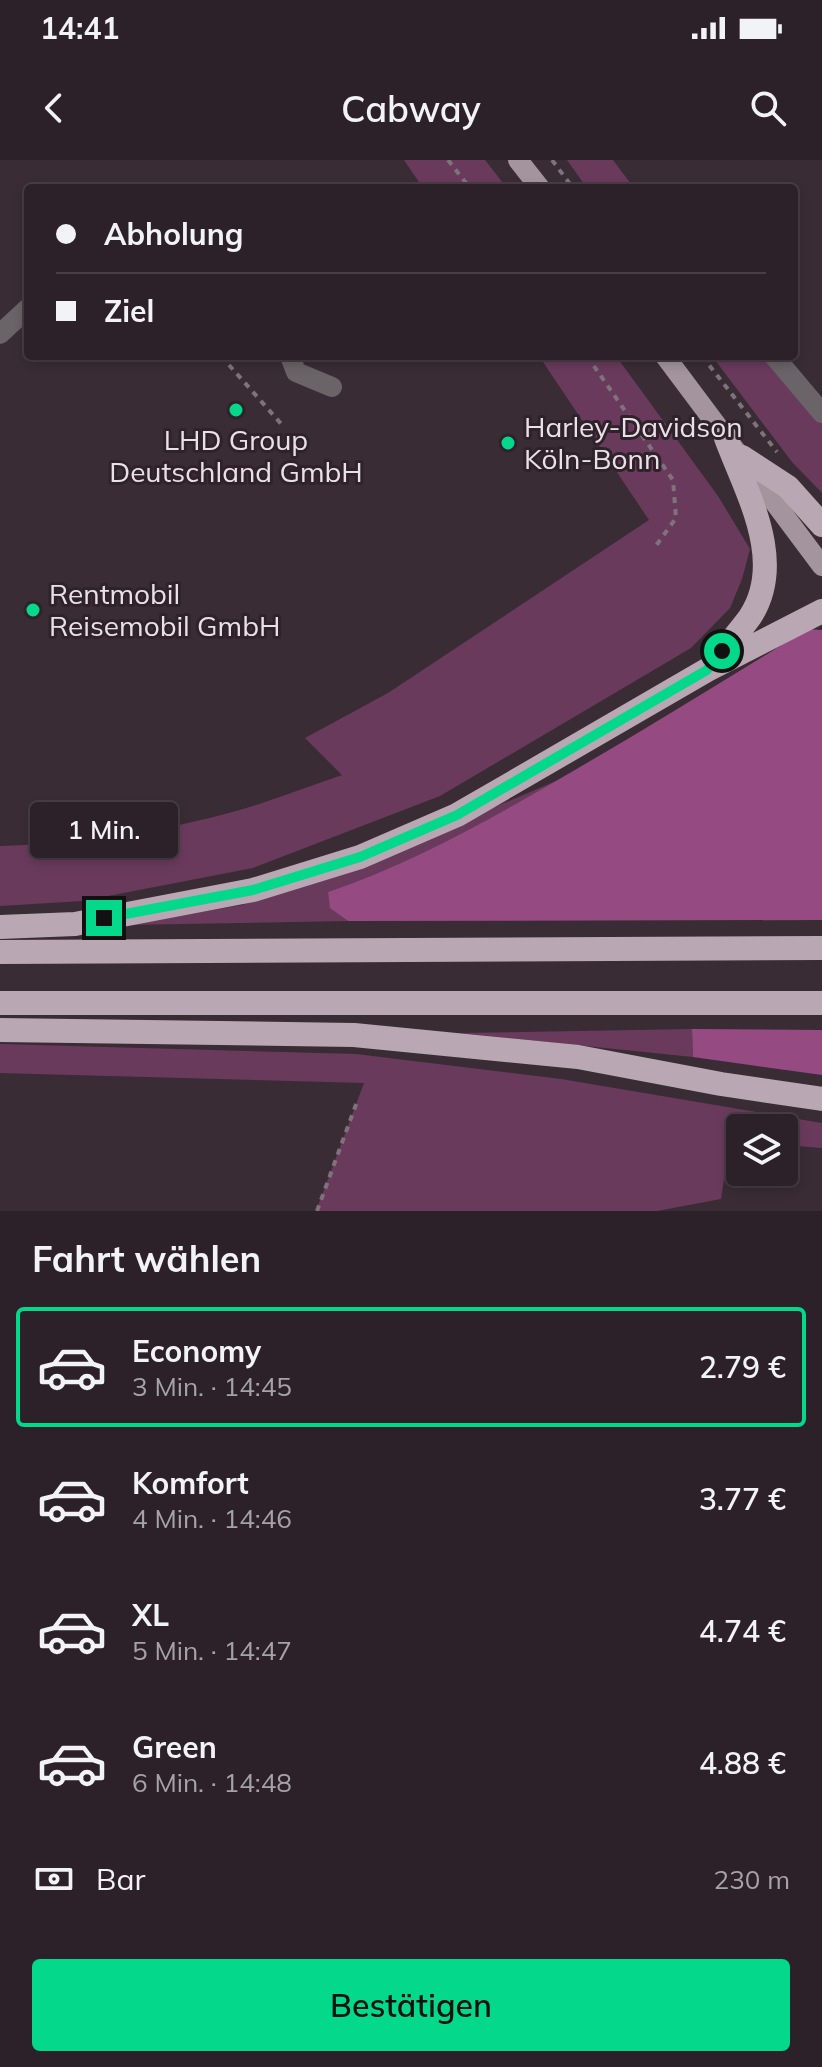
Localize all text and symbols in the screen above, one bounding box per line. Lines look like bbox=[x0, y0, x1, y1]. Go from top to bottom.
text: 14:41 bbox=[40, 9, 119, 47]
icon: back bbox=[32, 86, 76, 130]
text: Cabway bbox=[341, 86, 481, 131]
icon: search bbox=[746, 86, 790, 130]
text: Abholung bbox=[104, 215, 243, 253]
text: Ziel bbox=[104, 292, 154, 330]
marker: LHD Group Deutschland GmbH bbox=[227, 401, 245, 419]
place label: Harley-Davidson Köln-Bonn bbox=[524, 409, 743, 476]
place label: LHD Group Deutschland GmbH bbox=[109, 422, 363, 489]
marker: Harley-Davidson Köln-Bonn bbox=[499, 434, 517, 452]
place label: Rentmobil Reisemobil GmbH bbox=[49, 576, 280, 643]
marker: Rentmobil Reisemobil GmbH bbox=[24, 601, 42, 619]
route start bbox=[704, 633, 740, 669]
callout: 1 Min. bbox=[30, 802, 178, 858]
text: 1 Min. bbox=[67, 813, 141, 846]
route end bbox=[86, 900, 122, 936]
map controls bbox=[726, 1114, 798, 1186]
button: layers bbox=[726, 1114, 798, 1186]
text: Fahrt wählen bbox=[32, 1236, 261, 1281]
icon: car bbox=[36, 1331, 108, 1403]
text: Economy bbox=[132, 1332, 261, 1370]
text: 2.79 € bbox=[699, 1348, 786, 1386]
text: 3 Min. · 14:45 bbox=[132, 1370, 292, 1403]
icon: car bbox=[36, 1463, 108, 1535]
text: Komfort bbox=[132, 1464, 249, 1502]
text: 3.77 € bbox=[699, 1480, 786, 1518]
text: 4 Min. · 14:46 bbox=[132, 1502, 292, 1535]
icon: car bbox=[36, 1595, 108, 1667]
text: XL bbox=[132, 1596, 169, 1634]
text: 4.74 € bbox=[699, 1612, 786, 1650]
text: 5 Min. · 14:47 bbox=[132, 1634, 292, 1667]
icon: car bbox=[36, 1727, 108, 1799]
text: Green bbox=[132, 1728, 217, 1766]
text: 4.88 € bbox=[699, 1744, 786, 1782]
text: 6 Min. · 14:48 bbox=[132, 1766, 292, 1799]
icon: cash bbox=[32, 1857, 76, 1901]
text: Bar bbox=[96, 1860, 145, 1898]
text: 230 m bbox=[714, 1863, 790, 1896]
button: Bestätigen bbox=[32, 1959, 790, 2051]

